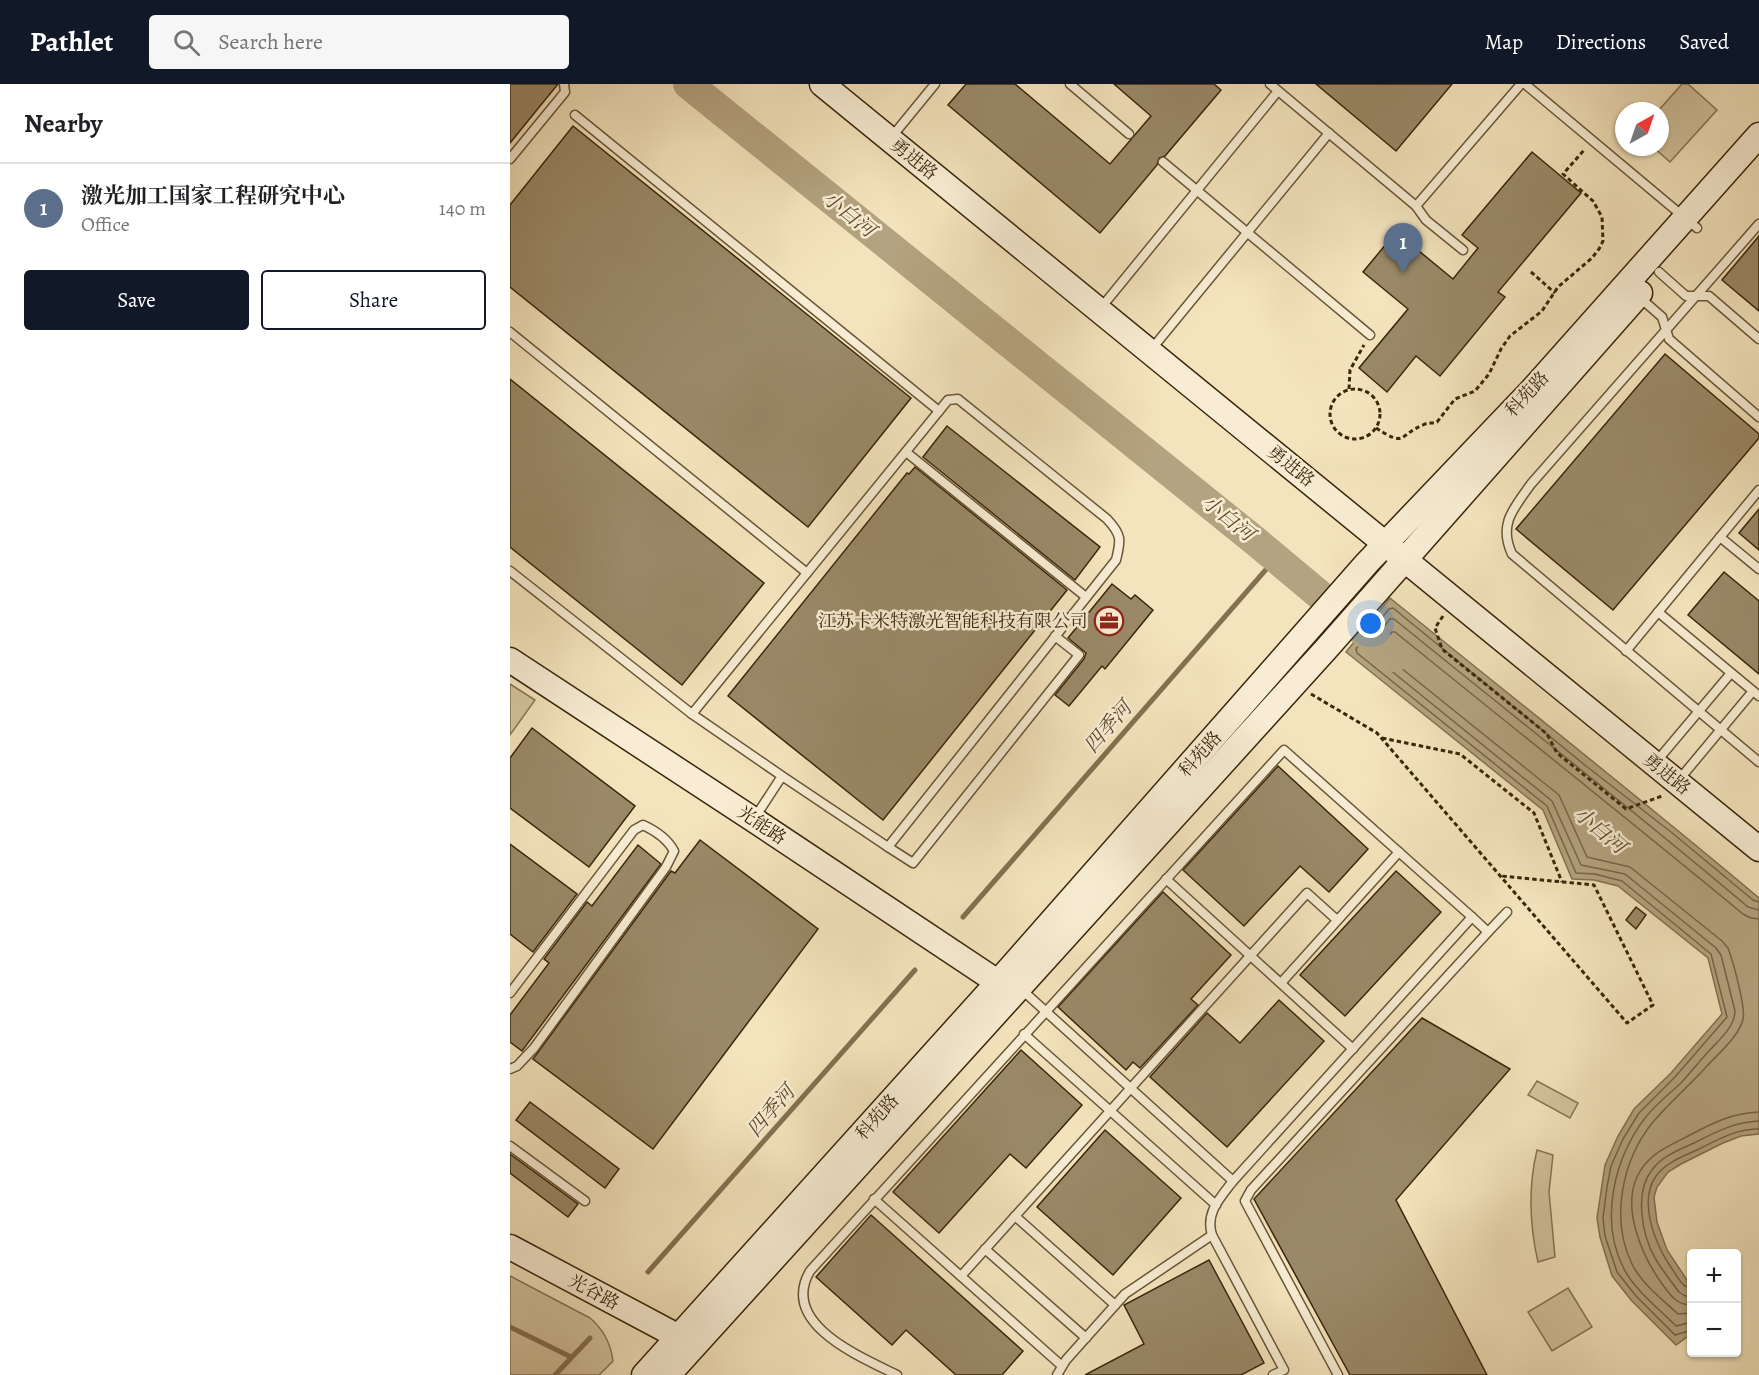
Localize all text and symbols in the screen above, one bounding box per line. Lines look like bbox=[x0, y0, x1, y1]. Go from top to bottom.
search box bbox=[149, 15, 569, 69]
text: Pathlet bbox=[30, 23, 113, 61]
icon: search bbox=[170, 26, 203, 59]
text: Search here bbox=[218, 27, 323, 57]
text: Map bbox=[1485, 28, 1523, 56]
text: Directions bbox=[1556, 28, 1646, 56]
text: Saved bbox=[1679, 28, 1729, 56]
north arrow bbox=[1615, 102, 1669, 156]
text: Nearby bbox=[24, 106, 103, 141]
street label: 勇进路 bbox=[885, 133, 943, 185]
text: 激光加工国家工程研究中心 bbox=[81, 181, 345, 211]
water label: 小白河 bbox=[817, 185, 883, 245]
text: 1 bbox=[40, 195, 47, 222]
text: 140 m bbox=[439, 195, 486, 222]
text: Office bbox=[81, 211, 130, 238]
pin: 1 bbox=[1384, 224, 1422, 273]
button: Save bbox=[24, 270, 249, 330]
button: Share bbox=[261, 270, 486, 330]
street label: 科苑路 bbox=[1500, 366, 1554, 422]
street label: 勇进路 bbox=[1262, 440, 1320, 492]
water label: 小白河 bbox=[1196, 489, 1262, 549]
office icon: 江苏卡米特激光智能科技有限公司 bbox=[1093, 605, 1125, 637]
place label: 江苏卡米特激光智能科技有限公司 bbox=[818, 609, 1088, 633]
your location bbox=[1356, 609, 1385, 638]
water label: 四季河 bbox=[1078, 693, 1140, 758]
street label: 科苑路 bbox=[1173, 726, 1227, 782]
street label: 勇进路 bbox=[1638, 748, 1696, 800]
street label: 光能路 bbox=[733, 800, 791, 850]
water label: 小白河 bbox=[1568, 800, 1634, 862]
water label: 四季河 bbox=[741, 1077, 803, 1142]
street label: 科苑路 bbox=[850, 1089, 904, 1145]
map controls bbox=[1687, 1249, 1741, 1357]
button: + bbox=[1687, 1249, 1741, 1303]
street label: 光谷路 bbox=[565, 1269, 623, 1315]
button: − bbox=[1687, 1303, 1741, 1357]

